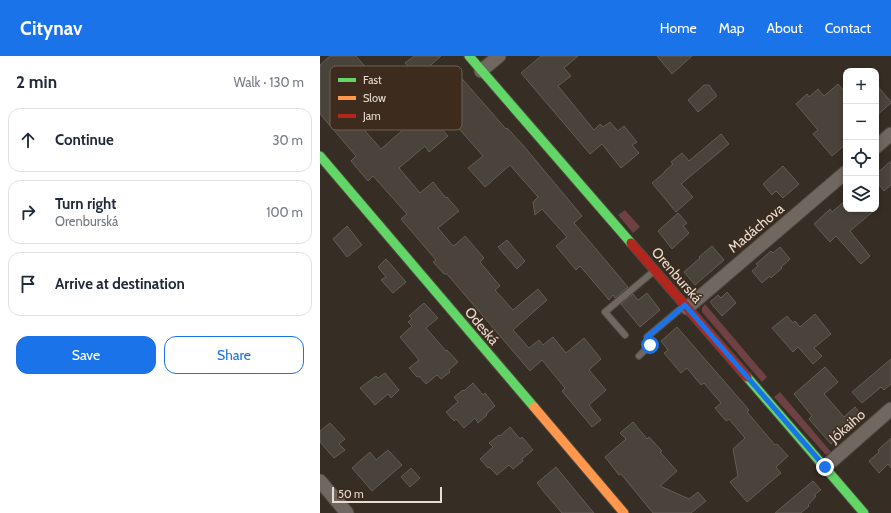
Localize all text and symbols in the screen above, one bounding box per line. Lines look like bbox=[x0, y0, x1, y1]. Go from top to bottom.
text: Citynav bbox=[20, 17, 82, 40]
text: Home bbox=[660, 19, 697, 37]
text: Map bbox=[719, 19, 744, 37]
text: About bbox=[766, 19, 803, 37]
text: Contact bbox=[825, 19, 871, 37]
legend bbox=[330, 66, 462, 130]
map controls bbox=[843, 68, 879, 212]
button: + bbox=[843, 68, 879, 104]
text: 2 min bbox=[16, 72, 57, 92]
text: Fast bbox=[363, 73, 382, 87]
text: Walk · 130 m bbox=[233, 74, 304, 90]
text: Slow bbox=[363, 91, 386, 105]
button: − bbox=[843, 104, 879, 140]
text: Jam bbox=[362, 109, 381, 123]
icon: ahead bbox=[17, 129, 39, 151]
text: Continue bbox=[55, 131, 114, 149]
text: 30 m bbox=[273, 132, 303, 148]
button: locate bbox=[843, 140, 879, 176]
button: layers bbox=[843, 176, 879, 212]
text: Turn right bbox=[55, 195, 116, 213]
street label: Madáchova bbox=[724, 199, 788, 257]
icon: right bbox=[17, 201, 39, 223]
text: 100 m bbox=[266, 204, 303, 220]
text: Orenburská bbox=[55, 213, 118, 229]
street label: Orenburská bbox=[648, 243, 706, 307]
icon: arrive bbox=[17, 273, 39, 295]
text: Arrive at destination bbox=[55, 275, 185, 293]
street label: Odeská bbox=[461, 303, 503, 349]
button: Save bbox=[16, 336, 156, 374]
button: Share bbox=[164, 336, 304, 374]
route start bbox=[641, 336, 659, 354]
street label: Jókaiho bbox=[824, 405, 869, 447]
route end bbox=[816, 458, 834, 476]
scale bar bbox=[332, 485, 442, 504]
text: 50 m bbox=[338, 487, 364, 501]

